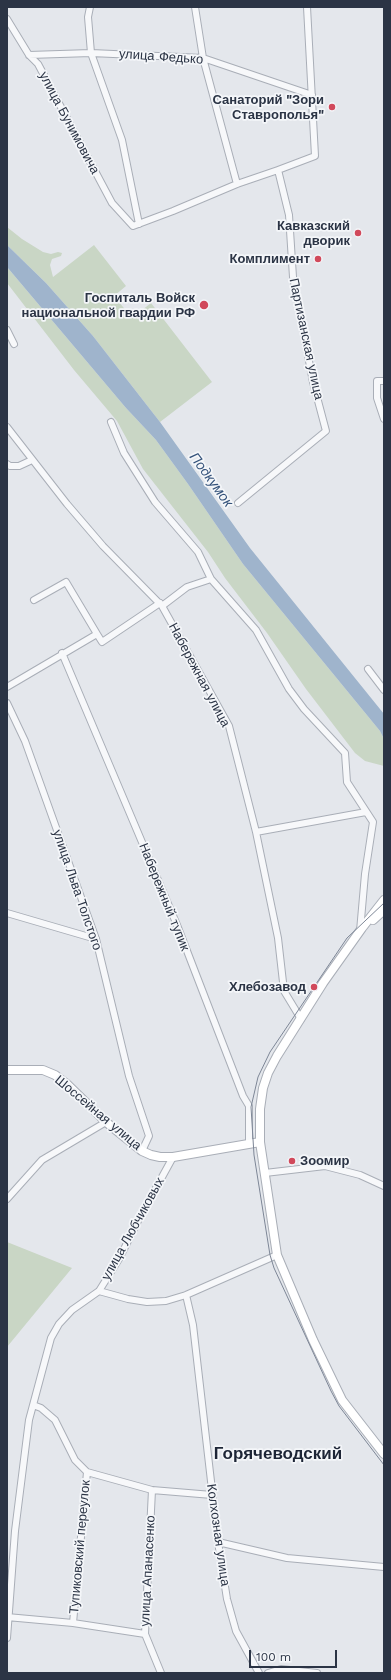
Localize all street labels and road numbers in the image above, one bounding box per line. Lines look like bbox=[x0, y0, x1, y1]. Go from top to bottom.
street label: улица Федько bbox=[118, 46, 204, 68]
street label: улица Бунимовича bbox=[35, 69, 103, 177]
street label: Партизанская улица bbox=[285, 277, 327, 401]
street label: Набережная улица bbox=[165, 620, 233, 730]
street label: улица Льва Толстого bbox=[49, 828, 105, 952]
street label: Набережный тупик bbox=[135, 841, 193, 953]
street label: Шоссейная улица bbox=[52, 1072, 144, 1154]
street label: улица Любчиковых bbox=[98, 1175, 168, 1283]
street label: Тупиковский переулок bbox=[66, 1479, 94, 1615]
street label: Колхозная улица bbox=[203, 1483, 233, 1587]
street label: улица Апанасенко bbox=[137, 1515, 159, 1627]

